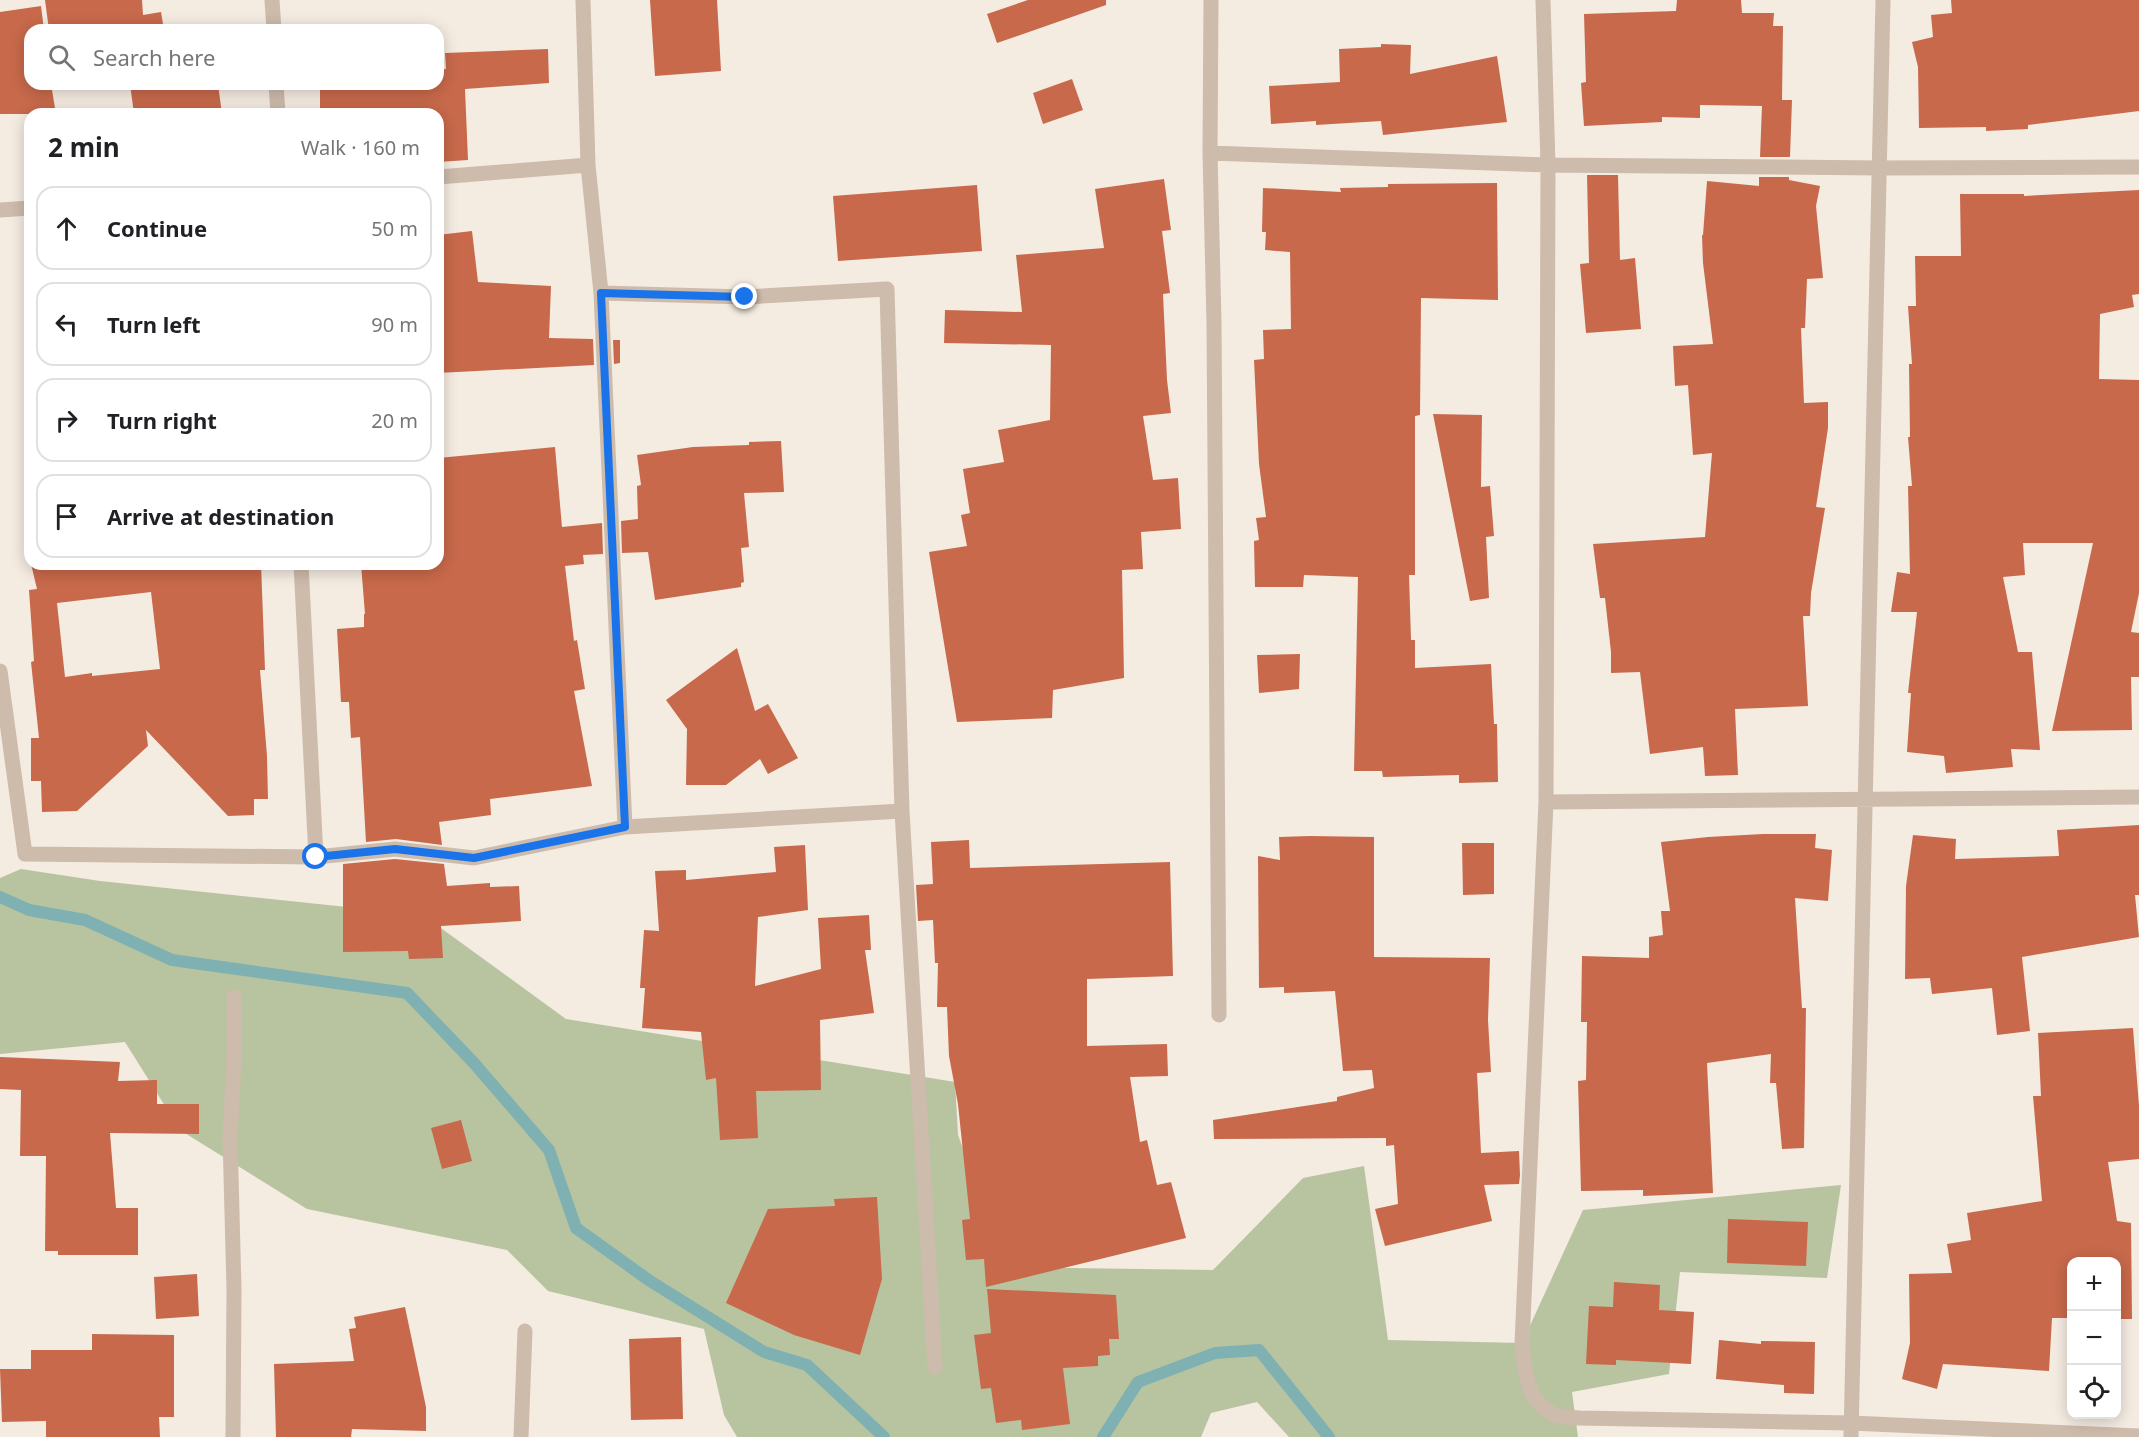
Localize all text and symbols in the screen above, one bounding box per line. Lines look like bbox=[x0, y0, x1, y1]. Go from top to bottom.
search box bbox=[24, 24, 444, 90]
icon: search bbox=[45, 41, 78, 74]
text: Search here bbox=[93, 42, 215, 72]
text: 2 min bbox=[48, 129, 120, 165]
text: Walk · 160 m bbox=[301, 134, 420, 161]
icon: ahead bbox=[50, 212, 83, 245]
text: Continue bbox=[107, 213, 207, 243]
text: 50 m bbox=[371, 215, 418, 242]
route end bbox=[731, 283, 757, 309]
icon: left bbox=[50, 308, 83, 341]
text: Turn left bbox=[107, 309, 201, 339]
text: 90 m bbox=[371, 311, 418, 338]
icon: right bbox=[50, 404, 83, 437]
text: Turn right bbox=[107, 405, 217, 435]
text: 20 m bbox=[371, 407, 418, 434]
icon: arrive bbox=[50, 500, 83, 533]
text: Arrive at destination bbox=[107, 501, 334, 531]
route start bbox=[302, 843, 328, 869]
map controls bbox=[2067, 1257, 2121, 1419]
button: + bbox=[2067, 1257, 2121, 1311]
button: − bbox=[2067, 1311, 2121, 1365]
button: locate bbox=[2067, 1365, 2121, 1419]

